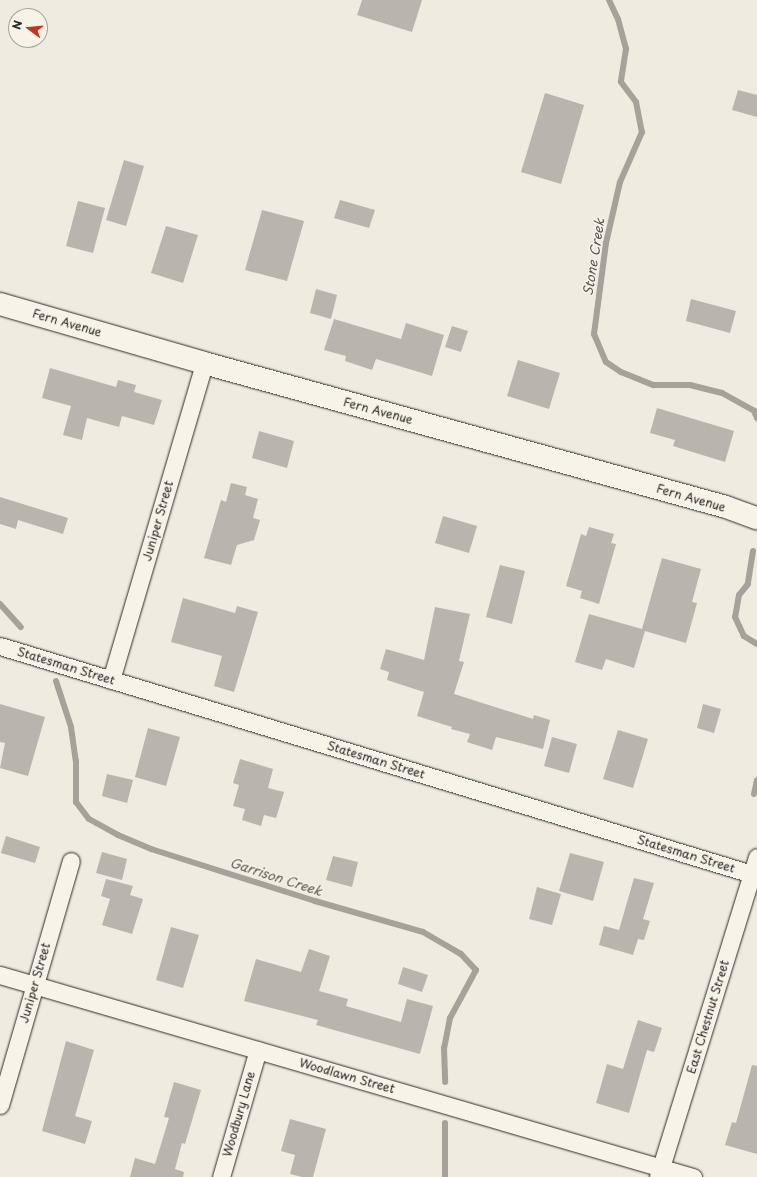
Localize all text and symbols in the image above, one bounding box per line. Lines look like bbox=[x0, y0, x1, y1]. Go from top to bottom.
north arrow bbox=[8, 8, 48, 48]
text: N bbox=[8, 18, 26, 31]
water label: Stone Creek bbox=[580, 217, 608, 297]
street label: Fern Avenue bbox=[31, 306, 103, 340]
street label: Fern Avenue bbox=[342, 395, 414, 427]
street label: Juniper Street bbox=[140, 479, 176, 563]
street label: Fern Avenue bbox=[655, 481, 727, 515]
street label: Statesman Street bbox=[15, 644, 117, 688]
street label: Statesman Street bbox=[325, 738, 427, 782]
street label: Statesman Street bbox=[635, 832, 737, 876]
water label: Garrison Creek bbox=[228, 855, 324, 899]
street label: Juniper Street bbox=[17, 941, 53, 1025]
street label: East Chestnut Street bbox=[684, 958, 732, 1076]
street label: Woodlawn Street bbox=[298, 1056, 396, 1096]
street label: Woodbury Lane bbox=[220, 1069, 258, 1159]

